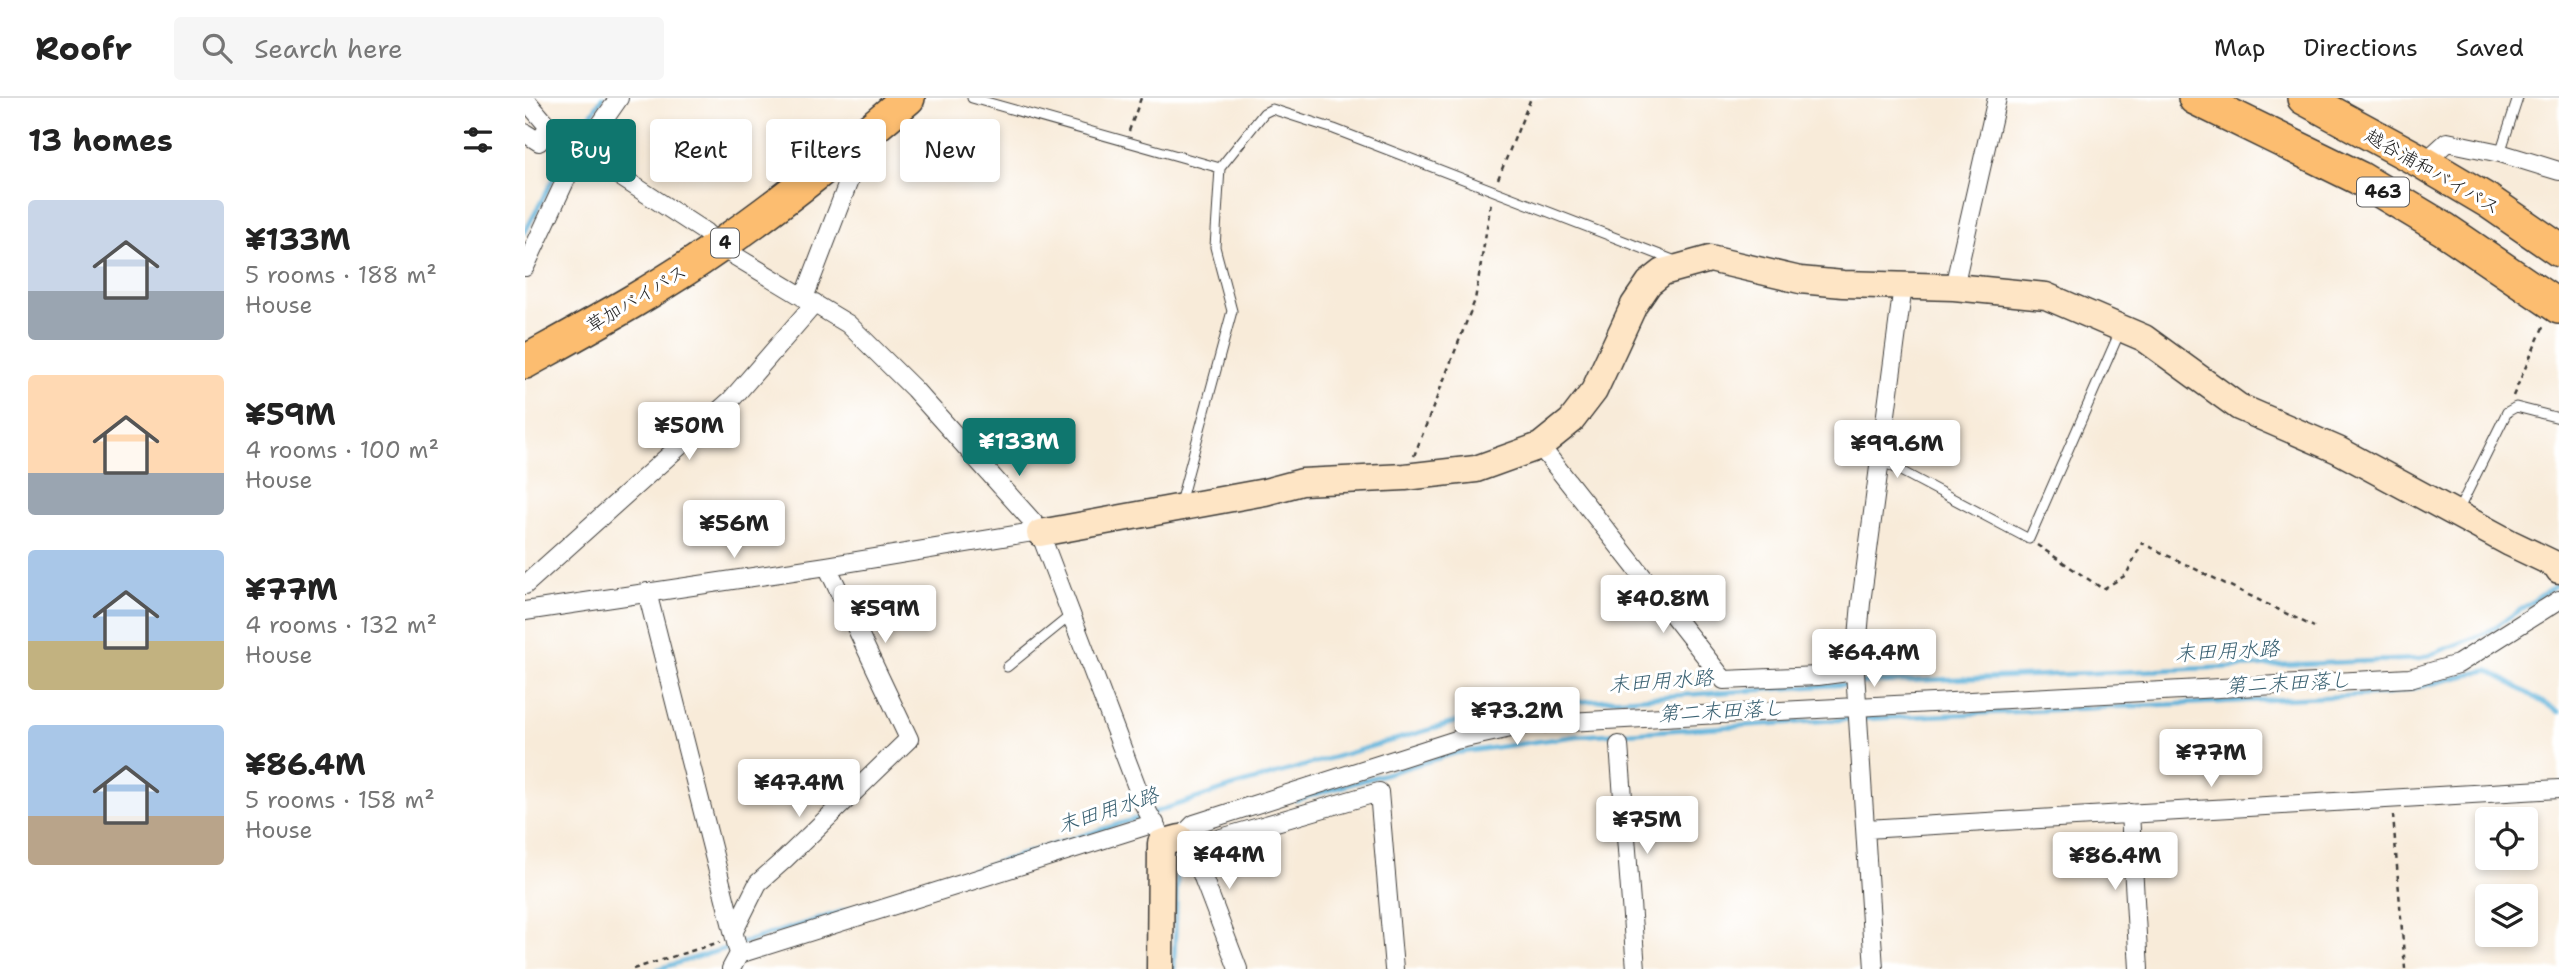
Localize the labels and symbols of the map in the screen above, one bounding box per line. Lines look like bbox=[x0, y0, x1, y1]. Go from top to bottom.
street label: 越谷浦和バイパス bbox=[2361, 123, 2505, 220]
road number: 463 bbox=[2357, 178, 2409, 206]
road number: 4 bbox=[711, 228, 739, 258]
street label: 草加バイパス bbox=[581, 258, 691, 338]
pin: ¥50M bbox=[648, 402, 730, 462]
pin: ¥133M bbox=[970, 418, 1068, 478]
pin: ¥99.6M bbox=[1840, 420, 1954, 480]
pin: ¥56M bbox=[693, 500, 775, 560]
pin: ¥40.8M bbox=[1606, 575, 1720, 635]
pin: ¥59M bbox=[844, 586, 926, 645]
pin: ¥64.4M bbox=[1817, 630, 1931, 689]
water label: 末田用水路 bbox=[2174, 634, 2281, 668]
water label: 末田用水路 bbox=[1608, 663, 1715, 699]
water label: 第二末田落し bbox=[2224, 666, 2352, 700]
pin: ¥73.2M bbox=[1460, 688, 1574, 747]
water label: 第二末田落し bbox=[1657, 694, 1785, 728]
pin: ¥77M bbox=[2170, 730, 2252, 789]
pin: ¥47.4M bbox=[742, 760, 856, 819]
water label: 末田用水路 bbox=[1054, 780, 1163, 840]
pin: ¥75M bbox=[1606, 796, 1688, 856]
pin: ¥44M bbox=[1188, 832, 1270, 891]
pin: ¥86.4M bbox=[2058, 832, 2172, 892]

